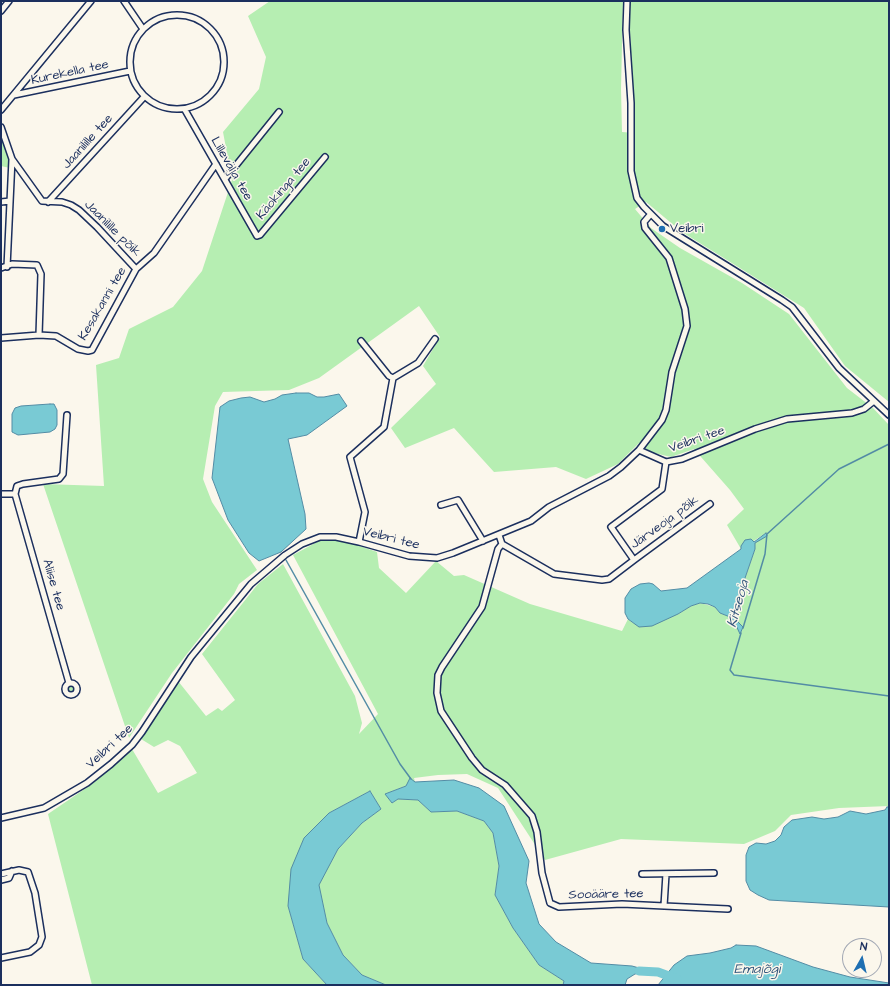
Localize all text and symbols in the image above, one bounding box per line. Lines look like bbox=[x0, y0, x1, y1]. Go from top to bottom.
street label: Kurekella tee bbox=[30, 57, 110, 89]
street label: Jaanilille tee bbox=[59, 111, 117, 173]
street label: Lillevälja tee bbox=[207, 134, 255, 204]
street label: Käokinga tee bbox=[254, 155, 314, 223]
street label: Jaanilille põik bbox=[81, 198, 143, 260]
place label: Veibri bbox=[670, 221, 704, 237]
marker: Veibri bbox=[657, 224, 667, 234]
street label: Kesakanni tee bbox=[76, 265, 130, 343]
street label: Veibri tee bbox=[667, 423, 727, 457]
street label: Järveoja põik bbox=[628, 493, 702, 553]
street label: Veibri tee bbox=[361, 524, 421, 554]
street label: Aliise tee bbox=[38, 558, 68, 612]
water label: Kitseoja bbox=[724, 578, 754, 630]
street label: Veibri tee bbox=[83, 721, 137, 773]
street label: Sooääre tee bbox=[568, 887, 644, 903]
north arrow bbox=[842, 938, 882, 978]
text: N bbox=[859, 939, 868, 955]
water label: Emajõgi bbox=[734, 962, 780, 978]

